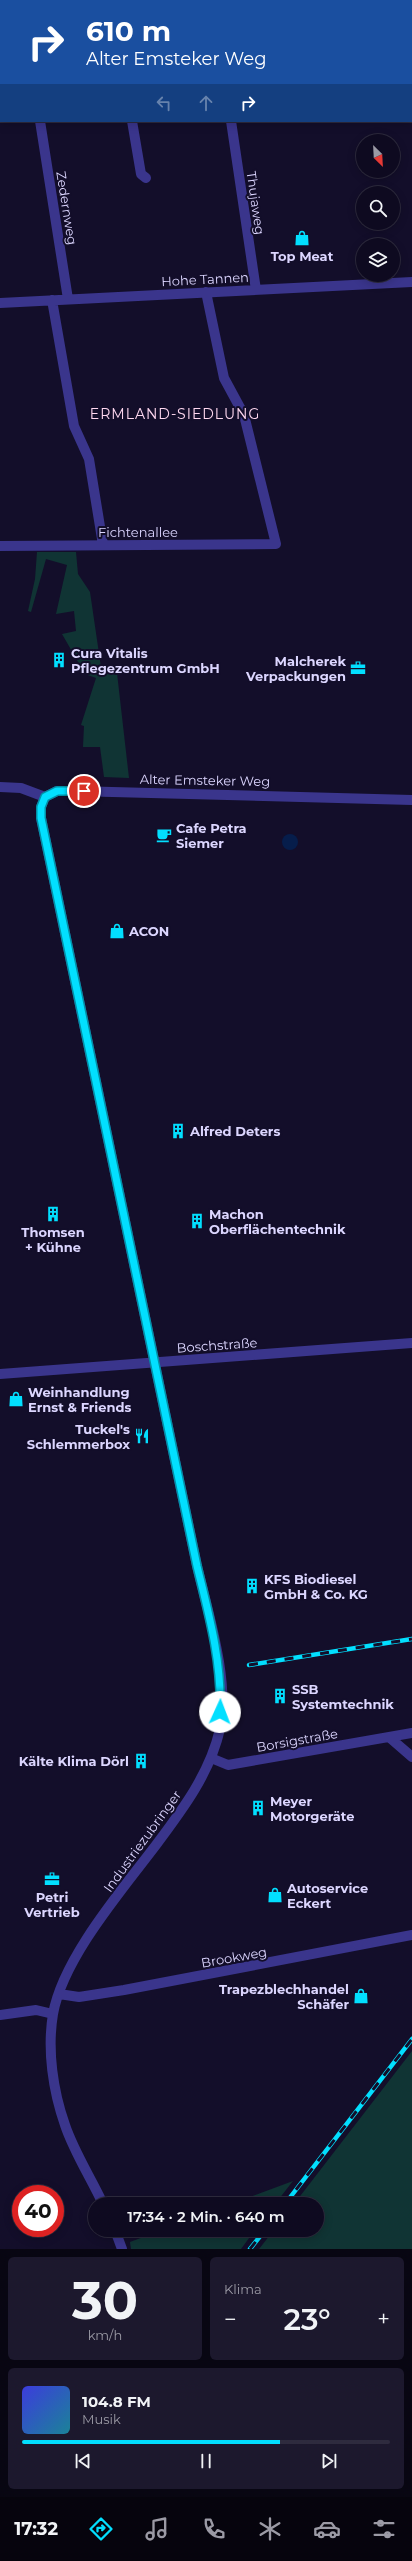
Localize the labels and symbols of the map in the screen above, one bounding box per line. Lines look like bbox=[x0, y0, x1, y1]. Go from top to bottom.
north arrow bbox=[356, 134, 400, 178]
street label: Zedernweg bbox=[53, 170, 81, 246]
street label: Thujaweg bbox=[244, 170, 268, 236]
shop icon: Top Meat bbox=[293, 229, 311, 247]
place label: Top Meat bbox=[271, 248, 334, 264]
street label: Hohe Tannen bbox=[161, 269, 249, 289]
district label: ERMLAND-SIEDLUNG bbox=[90, 405, 260, 423]
street label: Fichtenallee bbox=[98, 524, 178, 540]
place label: Cura Vitalis Pflegezentrum GmbH bbox=[71, 645, 220, 676]
building icon: Cura Vitalis Pflegezentrum GmbH bbox=[50, 651, 68, 669]
place label: Malcherek Verpackungen bbox=[245, 653, 346, 684]
office icon: Malcherek Verpackungen bbox=[349, 659, 367, 677]
street label: Alter Emsteker Weg bbox=[140, 771, 270, 789]
pin bbox=[67, 774, 101, 808]
place label: Cafe Petra Siemer bbox=[176, 820, 247, 851]
cafe icon: Cafe Petra Siemer bbox=[155, 826, 173, 844]
shop icon: ACON bbox=[108, 922, 126, 940]
place label: ACON bbox=[128, 923, 169, 939]
building icon: Alfred Deters bbox=[169, 1122, 187, 1140]
place label: Alfred Deters bbox=[189, 1123, 280, 1139]
building icon: Thomsen + Kühne bbox=[44, 1205, 62, 1223]
place label: Machon Oberflächentechnik bbox=[209, 1206, 346, 1237]
building icon: Machon Oberflächentechnik bbox=[188, 1212, 206, 1230]
place label: Thomsen + Kühne bbox=[21, 1224, 85, 1255]
street label: Boschstraße bbox=[176, 1334, 258, 1356]
place label: Weinhandlung Ernst & Friends bbox=[28, 1384, 132, 1415]
shop icon: Weinhandlung Ernst & Friends bbox=[7, 1390, 25, 1408]
place label: Tuckel's Schlemmerbox bbox=[27, 1421, 130, 1452]
restaurant icon: Tuckel's Schlemmerbox bbox=[133, 1427, 151, 1445]
place label: KFS Biodiesel GmbH & Co. KG bbox=[264, 1571, 368, 1602]
building icon: KFS Biodiesel GmbH & Co. KG bbox=[243, 1577, 261, 1595]
place label: SSB Systemtechnik bbox=[292, 1681, 394, 1712]
building icon: SSB Systemtechnik bbox=[271, 1687, 289, 1705]
position arrow bbox=[199, 1691, 241, 1733]
street label: Borsigstraße bbox=[255, 1725, 339, 1755]
building icon: Kälte Klima Dörl bbox=[132, 1752, 150, 1770]
place label: Kälte Klima Dörl bbox=[19, 1753, 129, 1769]
street label: Industriezubringer bbox=[100, 1787, 184, 1895]
place label: Meyer Motorgeräte bbox=[270, 1793, 354, 1824]
building icon: Meyer Motorgeräte bbox=[249, 1799, 267, 1817]
office icon: Petri Vertrieb bbox=[43, 1870, 61, 1888]
place label: Autoservice Eckert bbox=[286, 1880, 368, 1911]
shop icon: Autoservice Eckert bbox=[266, 1886, 284, 1904]
place label: Petri Vertrieb bbox=[23, 1889, 80, 1920]
street label: Brookweg bbox=[200, 1943, 268, 1971]
place label: Trapezblechhandel Schäfer bbox=[219, 1981, 349, 2012]
shop icon: Trapezblechhandel Schäfer bbox=[352, 1987, 370, 2005]
speed limit sign: 40 bbox=[12, 2185, 64, 2237]

